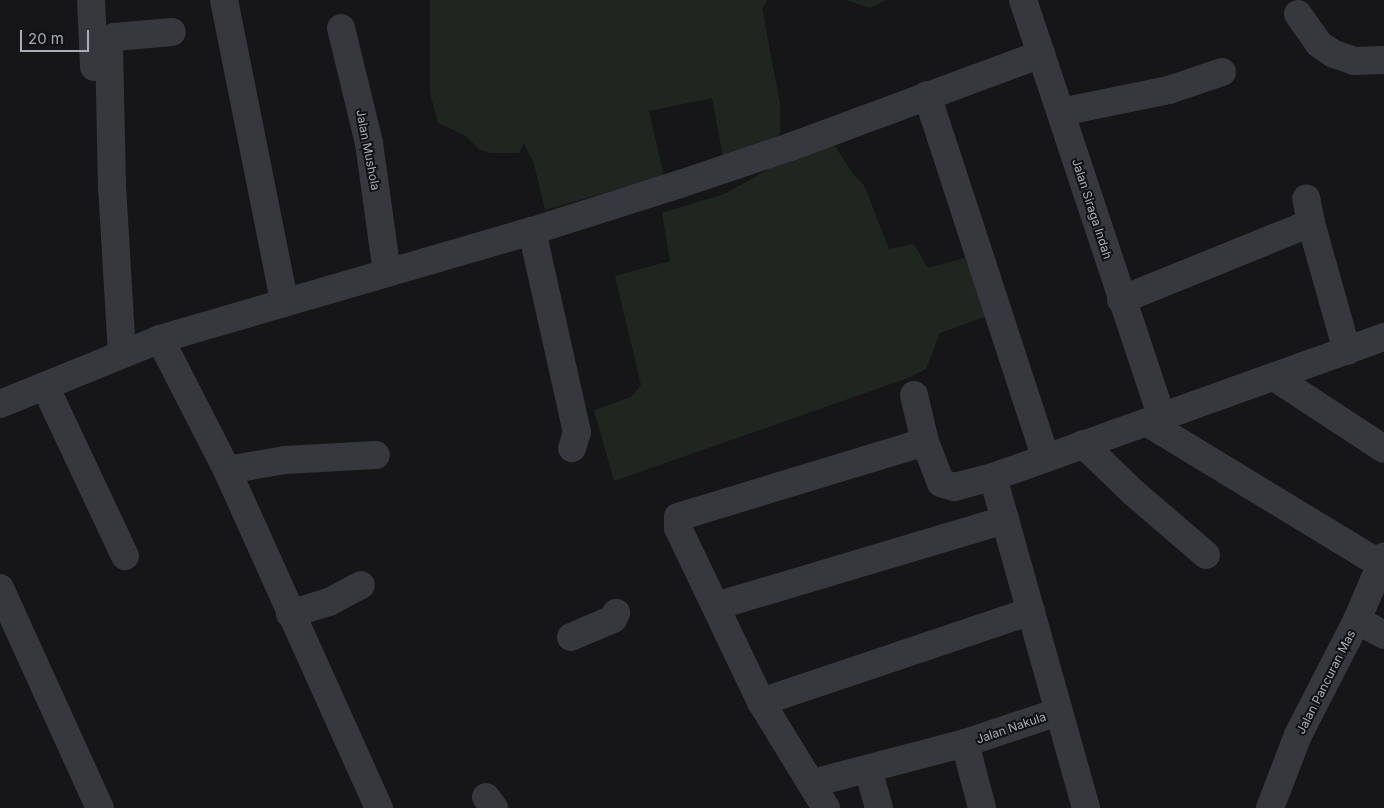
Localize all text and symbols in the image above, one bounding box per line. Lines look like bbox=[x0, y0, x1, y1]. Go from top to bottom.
scale bar bbox=[22, 20, 91, 52]
text: 20 m bbox=[28, 29, 64, 48]
street label: Jalan Mushola bbox=[353, 108, 383, 192]
street label: Jalan Siraga Indah bbox=[1069, 157, 1115, 261]
street label: Jalan Pancuran Mas bbox=[1294, 628, 1358, 736]
street label: Jalan Nakula bbox=[974, 709, 1048, 747]

